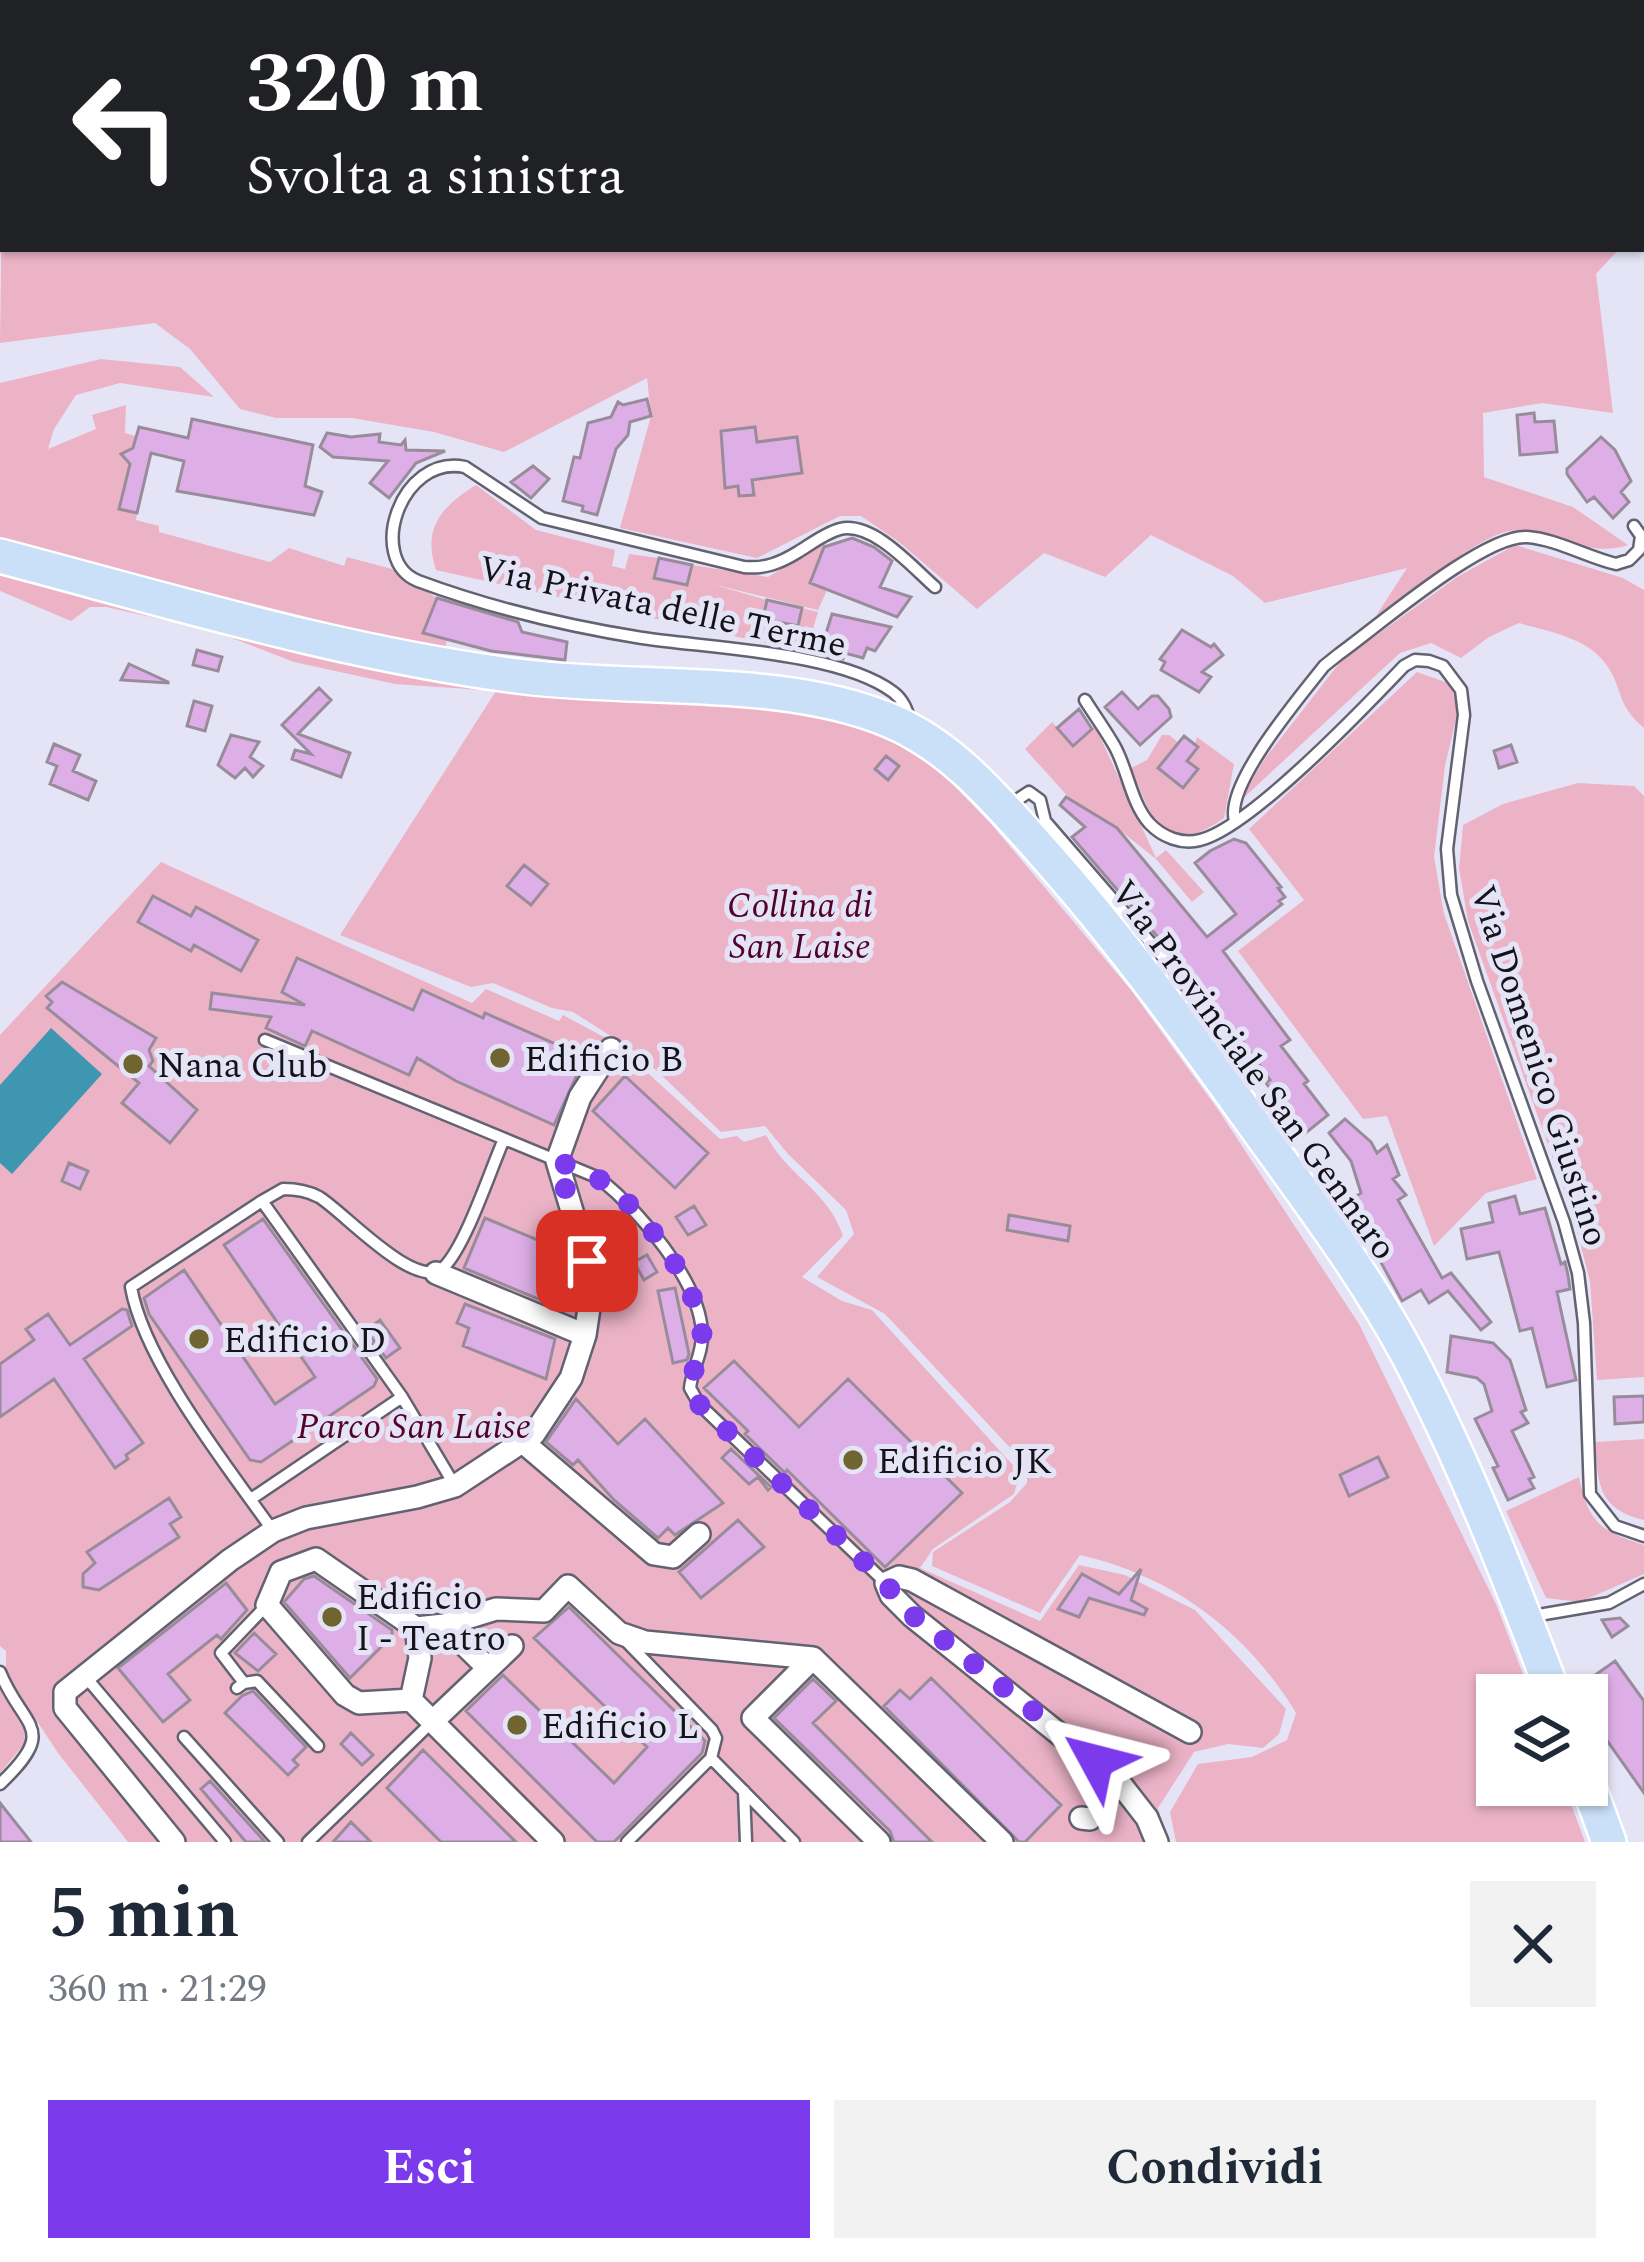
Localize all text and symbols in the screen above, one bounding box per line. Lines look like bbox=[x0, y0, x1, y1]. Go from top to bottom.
text: 320 m bbox=[246, 21, 484, 149]
icon: left bbox=[48, 48, 204, 204]
text: Svolta a sinistra bbox=[246, 136, 625, 218]
street label: Via Privata delle Terme bbox=[474, 542, 851, 673]
street label: Via Provinciale San Gennaro bbox=[1096, 869, 1410, 1272]
street label: Via Domenico Giustino bbox=[1454, 878, 1623, 1253]
park label: Collina di San Laise bbox=[727, 879, 873, 975]
place label: Edificio B bbox=[524, 1033, 683, 1088]
place label: Nana Club bbox=[157, 1039, 327, 1094]
marker: Edificio B bbox=[487, 1045, 513, 1071]
marker: Nana Club bbox=[120, 1051, 146, 1077]
pin bbox=[536, 1210, 638, 1312]
icon: arrive bbox=[554, 1228, 620, 1294]
place label: Edificio D bbox=[223, 1314, 386, 1369]
marker: Edificio D bbox=[186, 1326, 212, 1352]
park label: Parco San Laise bbox=[297, 1400, 531, 1455]
place label: Edificio JK bbox=[877, 1435, 1052, 1490]
marker: Edificio JK bbox=[840, 1447, 866, 1473]
place label: Edificio I - Teatro bbox=[356, 1571, 506, 1667]
marker: Edificio I - Teatro bbox=[319, 1604, 345, 1630]
map controls bbox=[1476, 1674, 1608, 1806]
button: layers bbox=[1476, 1674, 1608, 1806]
position arrow bbox=[1033, 1698, 1159, 1824]
place label: Edificio L bbox=[541, 1700, 699, 1755]
marker: Edificio L bbox=[504, 1712, 530, 1738]
text: 5 min bbox=[48, 1860, 240, 1969]
button: close bbox=[1470, 1881, 1596, 2007]
text: 360 m · 21:29 bbox=[48, 1960, 267, 2019]
button: Esci bbox=[48, 2100, 810, 2238]
button: Condividi bbox=[834, 2100, 1596, 2238]

